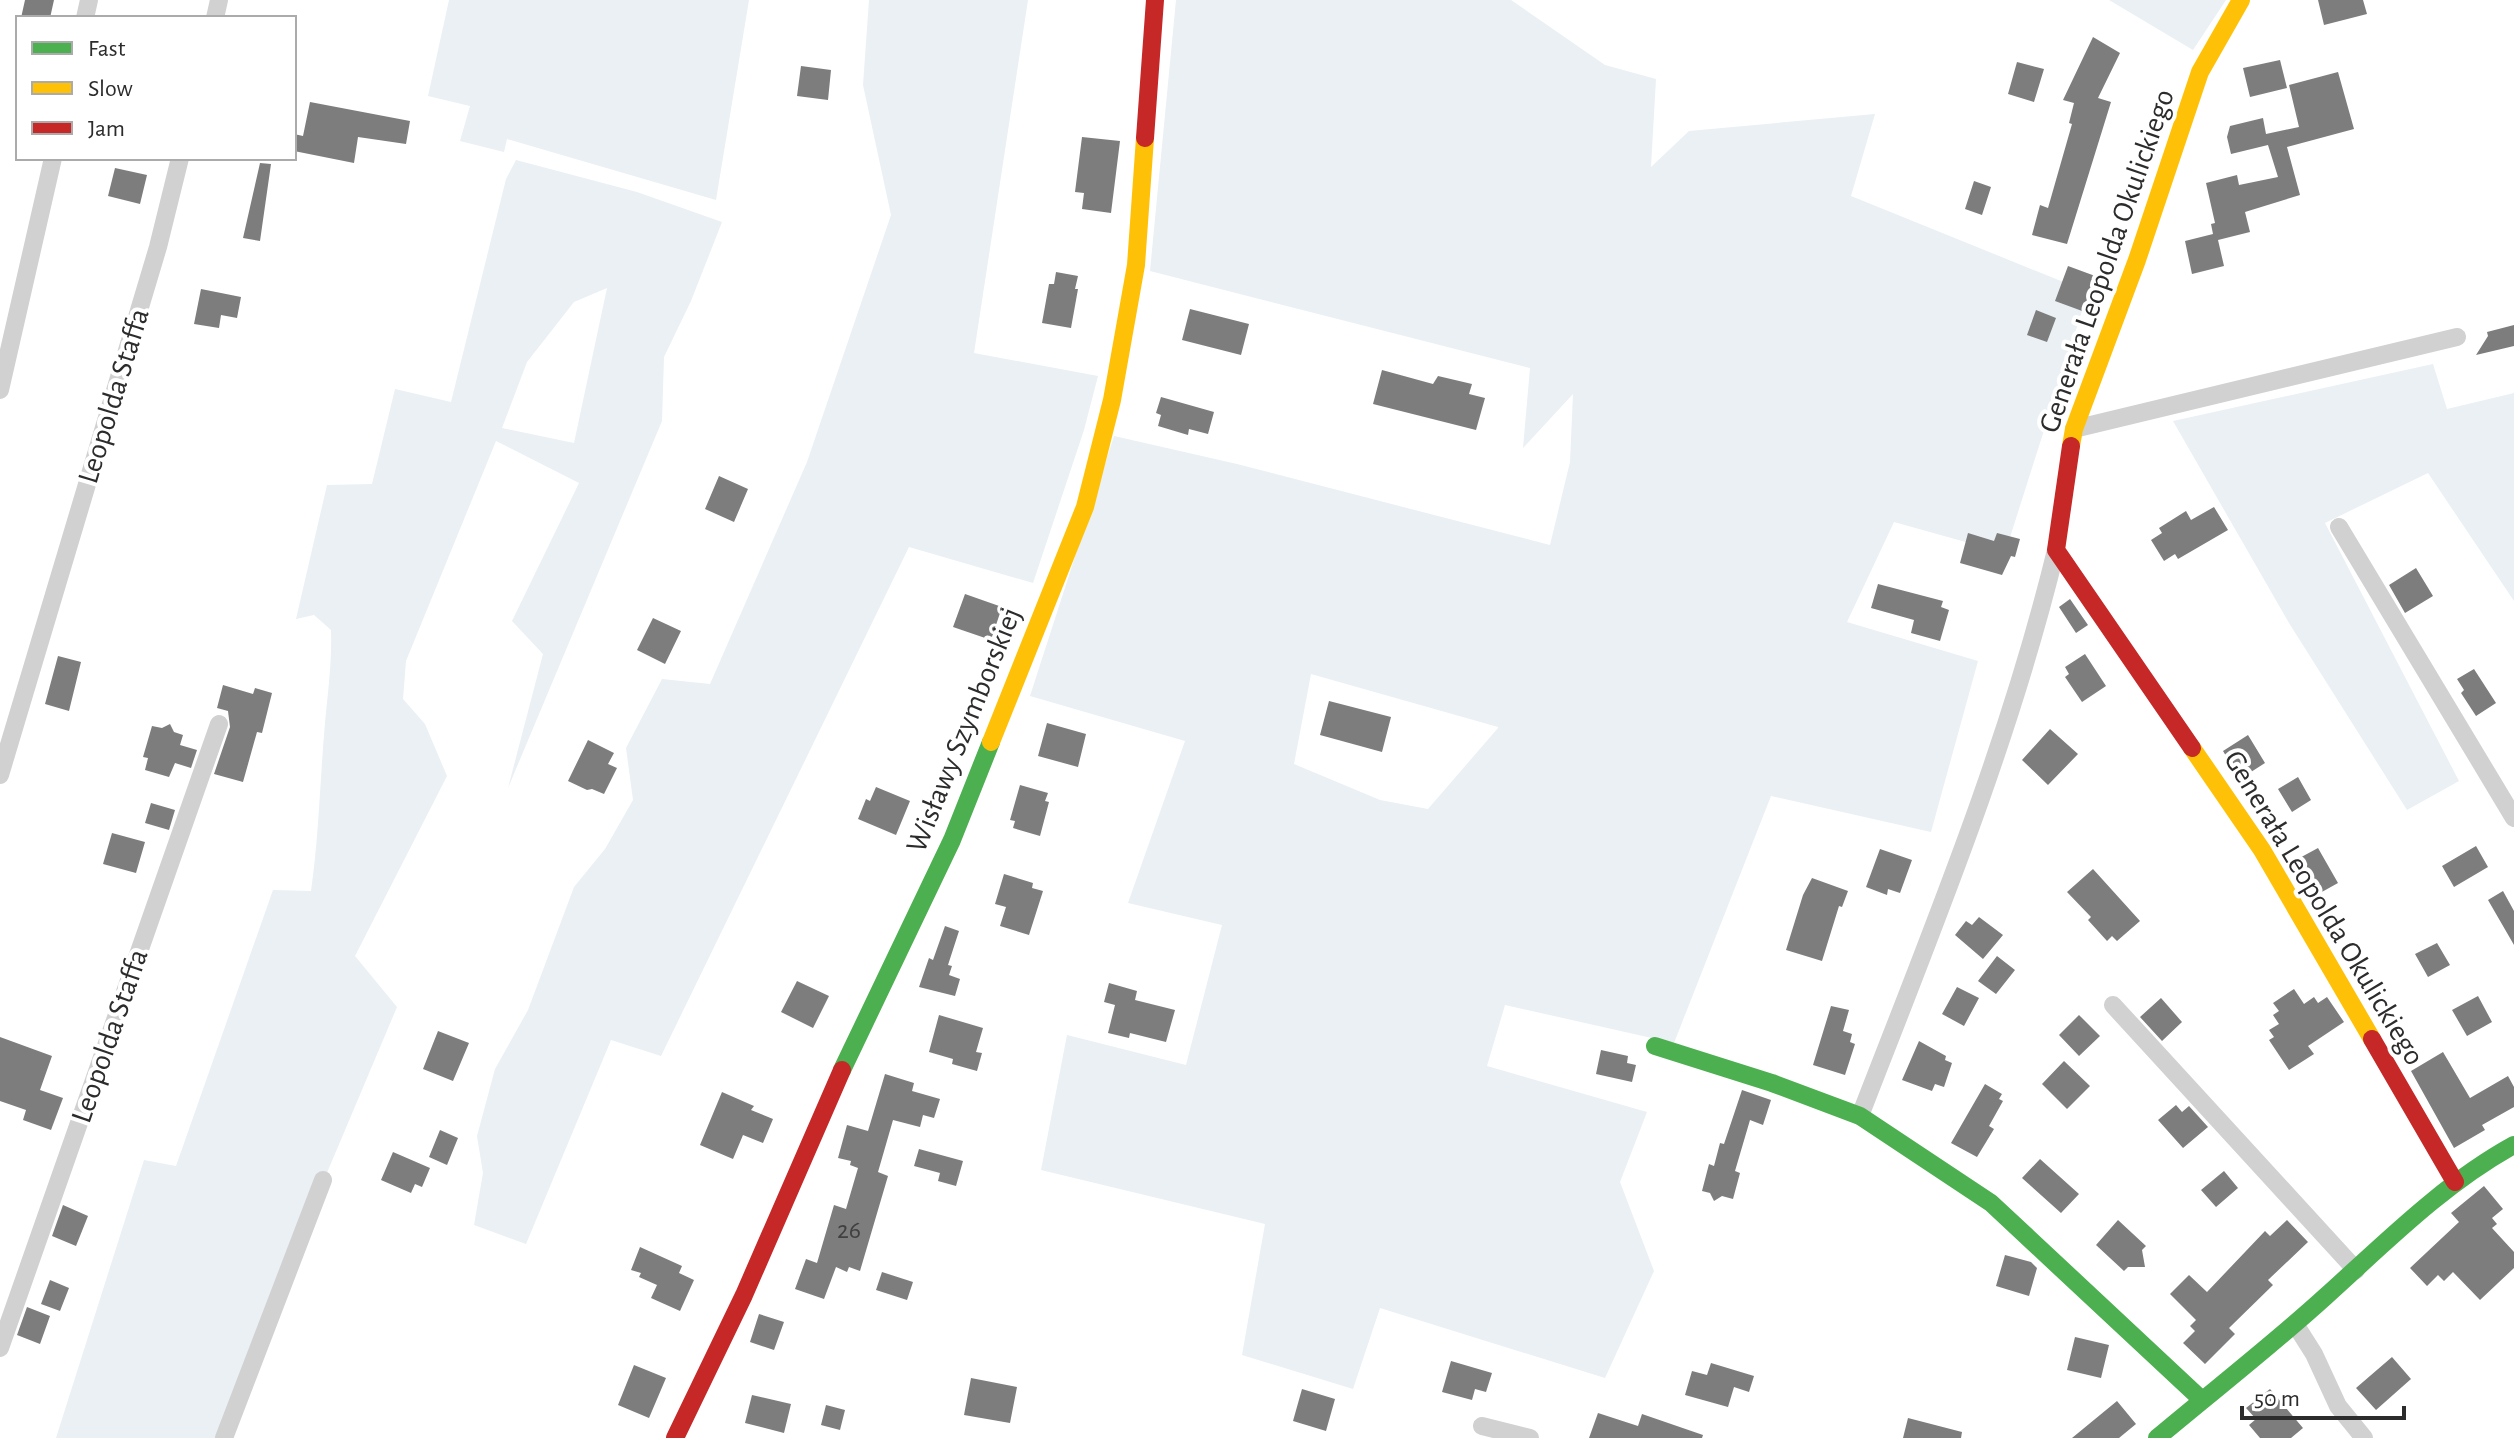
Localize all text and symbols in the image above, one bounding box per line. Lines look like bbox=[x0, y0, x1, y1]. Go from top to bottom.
legend bbox=[16, 16, 296, 160]
text: Fast bbox=[88, 37, 126, 61]
text: Slow bbox=[88, 77, 133, 101]
street label: Generała Leopolda Okulickiego bbox=[2034, 86, 2180, 436]
text: Jam bbox=[88, 117, 125, 141]
street label: Leopolda Staffa bbox=[73, 305, 155, 487]
street label: Wisławy Szymborskiej bbox=[901, 603, 1027, 857]
street label: Generała Leopolda Okulickiego bbox=[2218, 746, 2430, 1070]
street label: Leopolda Staffa bbox=[66, 945, 154, 1127]
house number: 26 bbox=[837, 1217, 861, 1243]
scale bar bbox=[2242, 1370, 2404, 1420]
text: 50 m bbox=[2254, 1387, 2300, 1411]

